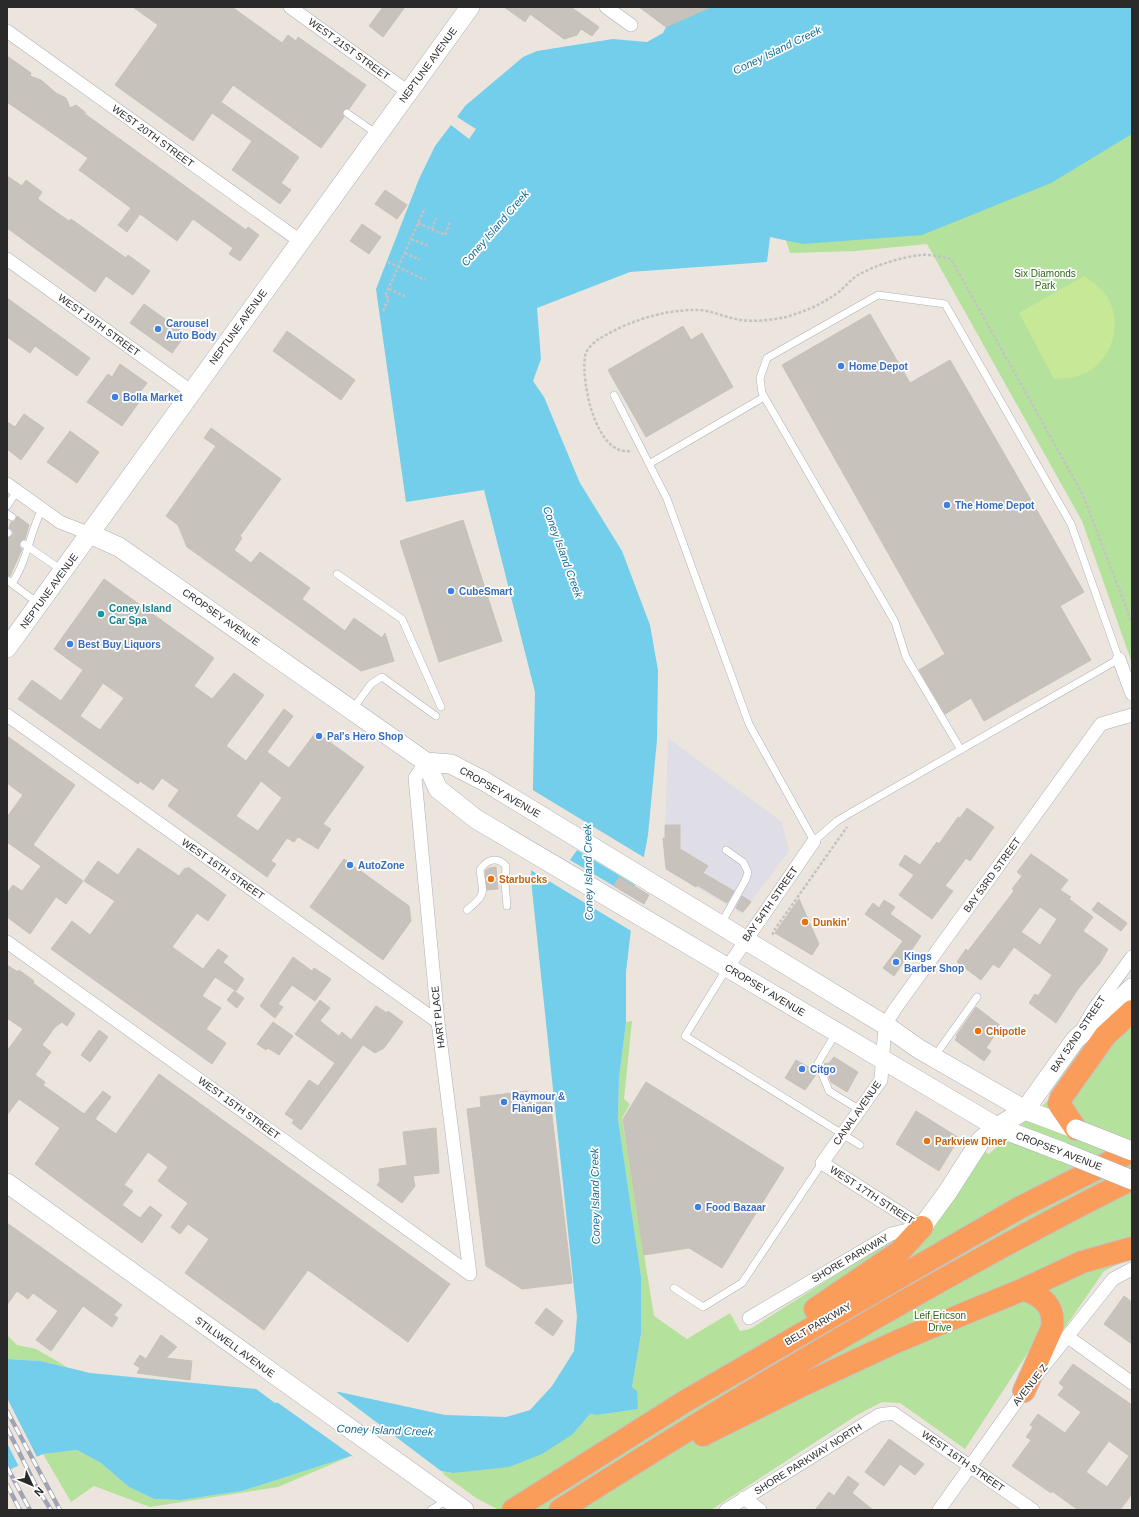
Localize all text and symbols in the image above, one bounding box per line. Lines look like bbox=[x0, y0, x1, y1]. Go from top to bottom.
street label: WEST 21ST STREET bbox=[306, 16, 392, 82]
water label: Coney Island Creek bbox=[731, 23, 823, 77]
street label: NEPTUNE AVENUE bbox=[397, 25, 459, 105]
street label: WEST 20TH STREET bbox=[110, 103, 196, 169]
water label: Coney Island Creek bbox=[459, 187, 532, 268]
park label: Six Diamonds Park bbox=[1014, 268, 1076, 291]
street label: NEPTUNE AVENUE bbox=[207, 287, 269, 367]
street label: WEST 19TH STREET bbox=[56, 292, 142, 358]
place label: Carousel Auto Body bbox=[166, 318, 217, 341]
marker: Carousel Auto Body bbox=[153, 324, 163, 334]
marker: Home Depot bbox=[836, 361, 846, 371]
place label: Home Depot bbox=[849, 361, 909, 372]
marker: Bolla Market bbox=[110, 392, 120, 402]
place label: Bolla Market bbox=[123, 392, 183, 403]
marker: The Home Depot bbox=[942, 500, 952, 510]
place label: The Home Depot bbox=[955, 500, 1035, 511]
water label: Coney Island Creek bbox=[541, 505, 585, 600]
street label: NEPTUNE AVENUE bbox=[18, 551, 80, 631]
street label: CROPSEY AVENUE bbox=[180, 586, 262, 648]
marker: CubeSmart bbox=[446, 586, 456, 596]
place label: CubeSmart bbox=[459, 586, 513, 597]
place label: Coney Island Car Spa bbox=[109, 603, 171, 626]
marker: Coney Island Car Spa bbox=[96, 609, 106, 619]
marker: Best Buy Liquors bbox=[65, 639, 75, 649]
place label: Best Buy Liquors bbox=[78, 639, 161, 650]
marker: Pal's Hero Shop bbox=[314, 731, 324, 741]
place label: Pal's Hero Shop bbox=[327, 731, 403, 742]
street label: CROPSEY AVENUE bbox=[458, 764, 543, 820]
water label: Coney Island Creek bbox=[581, 823, 595, 920]
street label: BAY 53RD STREET bbox=[961, 835, 1023, 915]
street label: WEST 16TH STREET bbox=[180, 836, 266, 902]
marker: AutoZone bbox=[345, 860, 355, 870]
place label: AutoZone bbox=[358, 860, 405, 871]
street label: BAY 54TH STREET bbox=[740, 865, 800, 943]
marker: Starbucks bbox=[486, 874, 496, 884]
place label: Starbucks bbox=[499, 874, 548, 885]
marker: Dunkin' bbox=[800, 917, 810, 927]
place label: Dunkin' bbox=[813, 917, 849, 928]
place label: Kings Barber Shop bbox=[904, 951, 964, 974]
marker: Kings Barber Shop bbox=[891, 957, 901, 967]
street label: CROPSEY AVENUE bbox=[723, 962, 807, 1018]
street label: HART PLACE bbox=[429, 985, 447, 1049]
street label: BAY 52ND STREET bbox=[1048, 994, 1108, 1074]
marker: Chipotle bbox=[973, 1026, 983, 1036]
place label: Chipotle bbox=[986, 1026, 1026, 1037]
marker: Citgo bbox=[797, 1064, 807, 1074]
place label: Citgo bbox=[810, 1064, 836, 1075]
street label: WEST 15TH STREET bbox=[196, 1075, 282, 1141]
street label: CANAL AVENUE bbox=[831, 1079, 883, 1147]
place label: Raymour & Flanigan bbox=[512, 1091, 565, 1114]
marker: Raymour & Flanigan bbox=[499, 1097, 509, 1107]
street label: CROPSEY AVENUE bbox=[1014, 1130, 1104, 1173]
marker: Parkview Diner bbox=[922, 1136, 932, 1146]
place label: Parkview Diner bbox=[935, 1136, 1007, 1147]
water label: Coney Island Creek bbox=[588, 1147, 602, 1244]
street label: WEST 17TH STREET bbox=[828, 1164, 916, 1226]
marker: Food Bazaar bbox=[693, 1202, 703, 1212]
place label: Food Bazaar bbox=[706, 1202, 766, 1213]
street label: SHORE PARKWAY bbox=[810, 1231, 890, 1284]
street label: BELT PARKWAY bbox=[783, 1300, 854, 1348]
park label: Leif Ericson Drive bbox=[914, 1310, 966, 1333]
street label: STILLWELL AVENUE bbox=[193, 1315, 277, 1380]
street label: AVENUE Z bbox=[1010, 1362, 1050, 1408]
street label: SHORE PARKWAY NORTH bbox=[752, 1421, 864, 1497]
water label: Coney Island Creek bbox=[337, 1422, 434, 1438]
street label: WEST 16TH STREET bbox=[920, 1428, 1006, 1494]
north arrow bbox=[12, 1465, 52, 1505]
text: N bbox=[32, 1485, 46, 1499]

